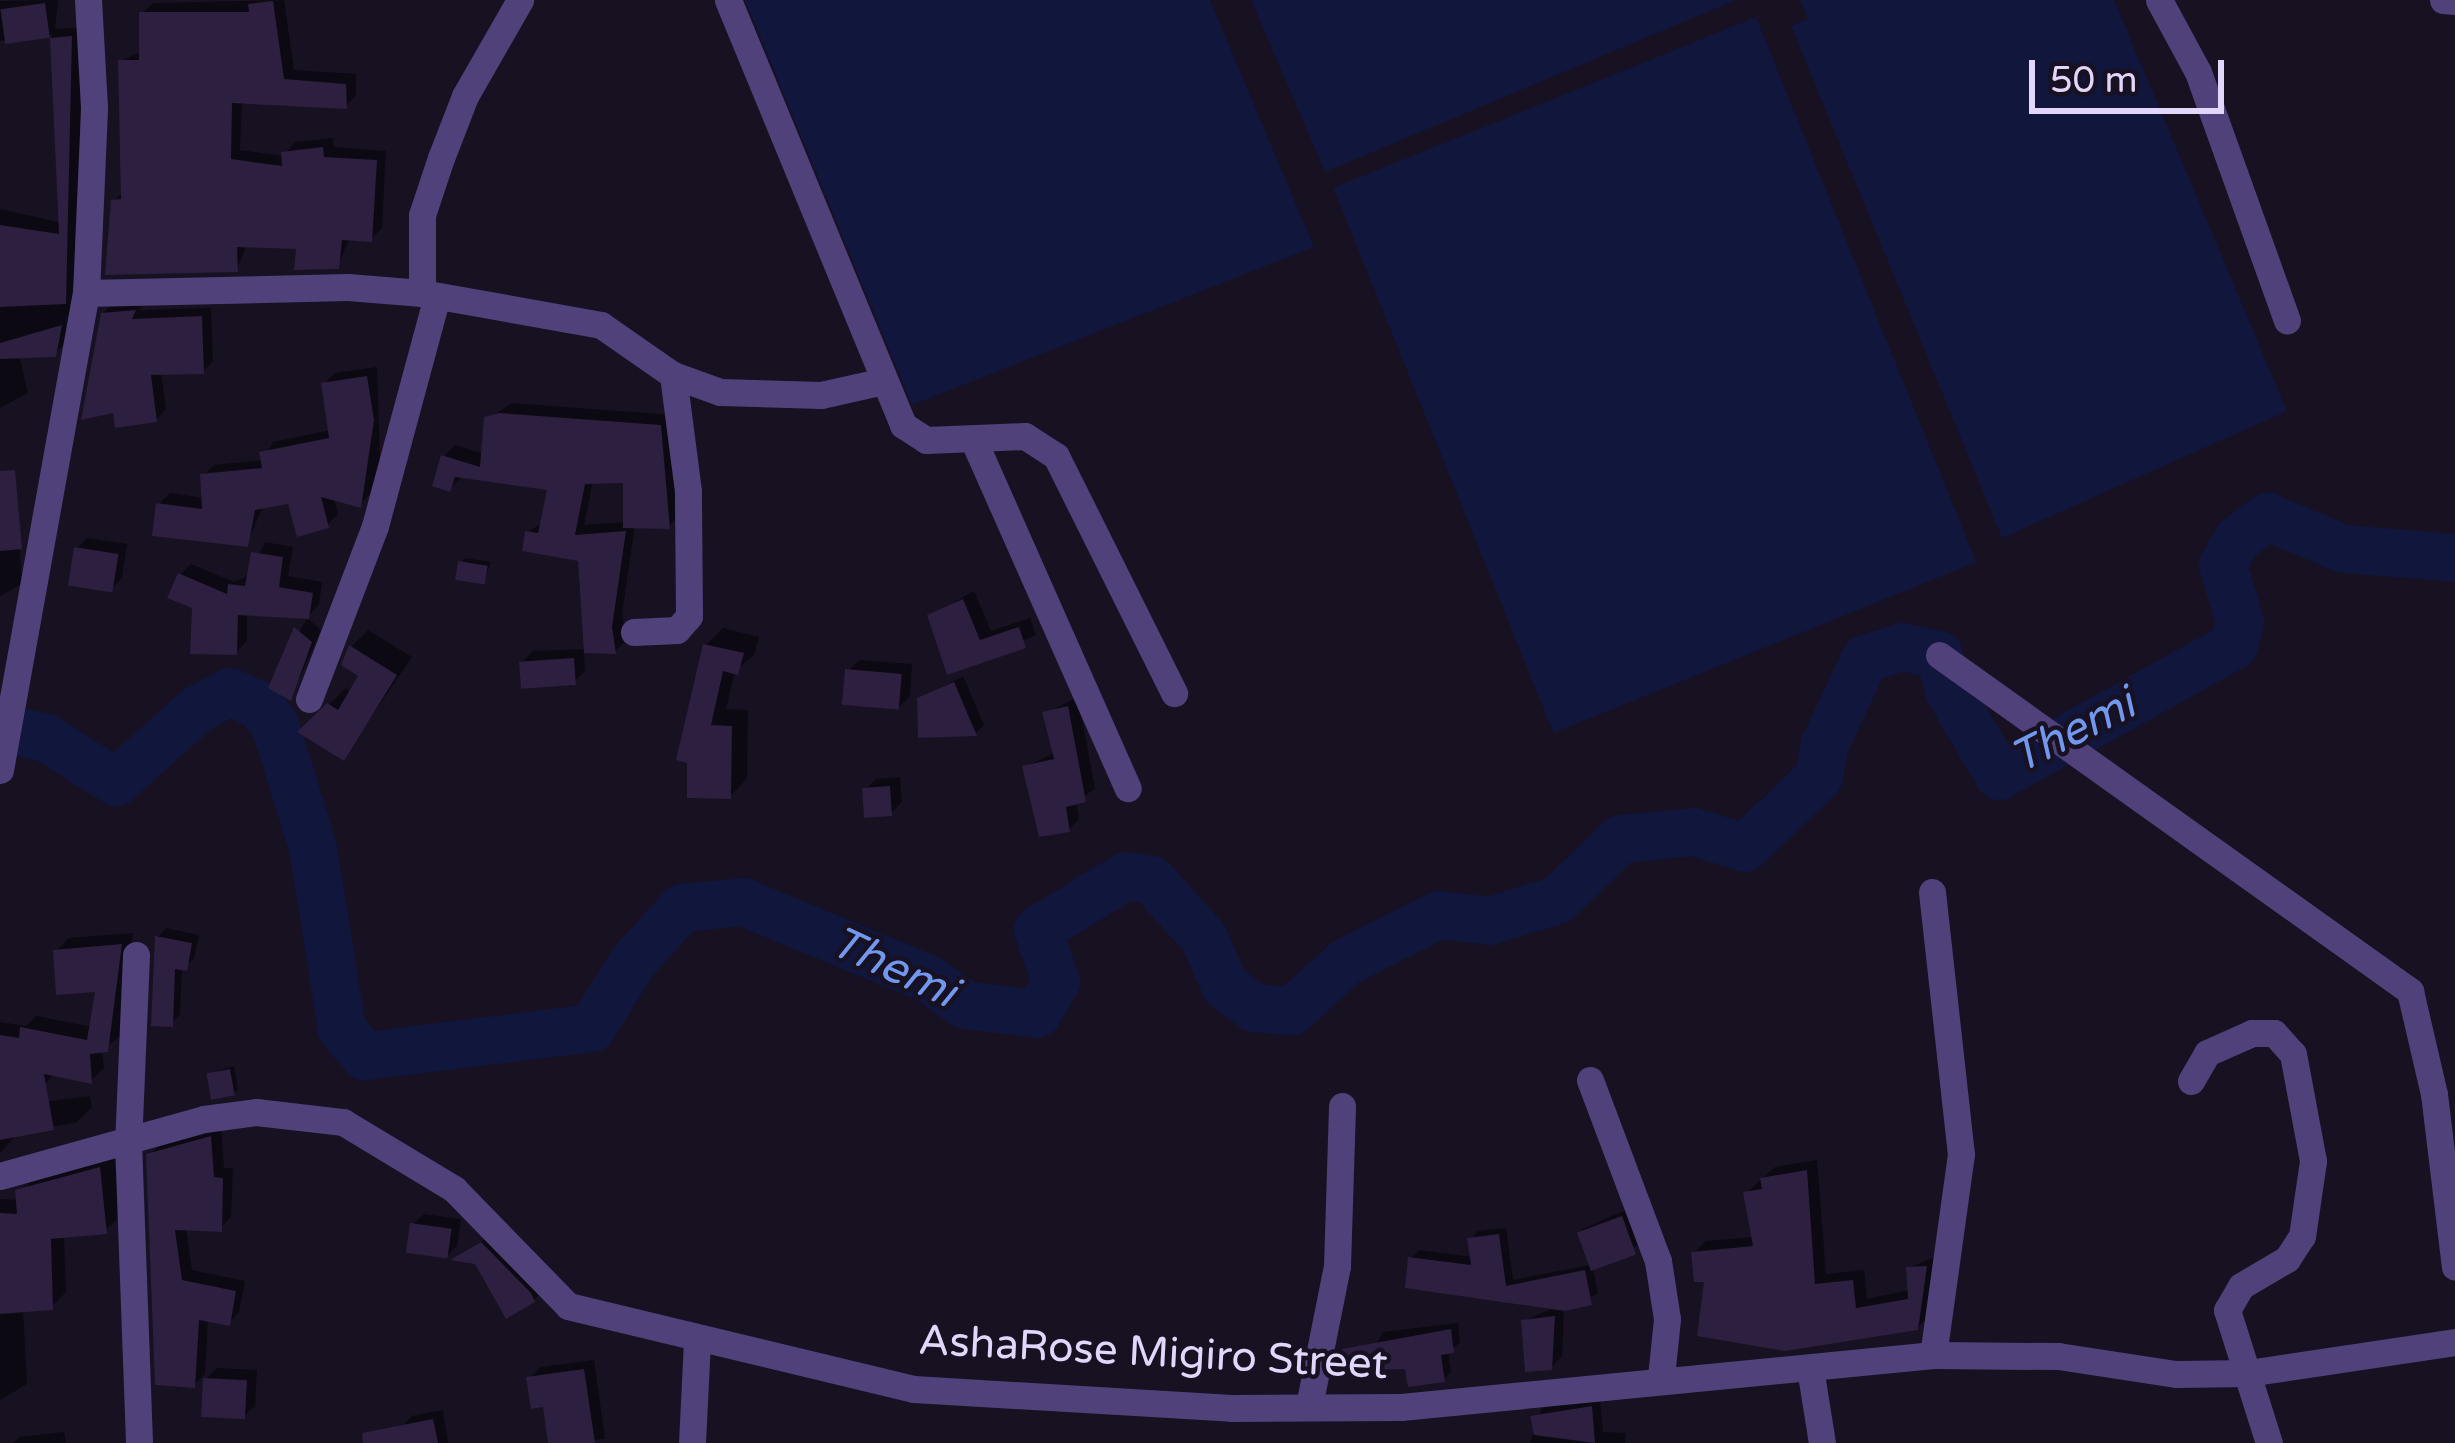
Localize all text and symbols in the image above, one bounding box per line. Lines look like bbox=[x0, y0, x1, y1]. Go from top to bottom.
scale bar bbox=[2035, 36, 2230, 110]
text: 50 m bbox=[2050, 59, 2138, 102]
water label: Themi bbox=[2002, 678, 2144, 786]
water label: Themi bbox=[822, 916, 964, 1020]
street label: AshaRose Migiro Street bbox=[917, 1316, 1389, 1390]

